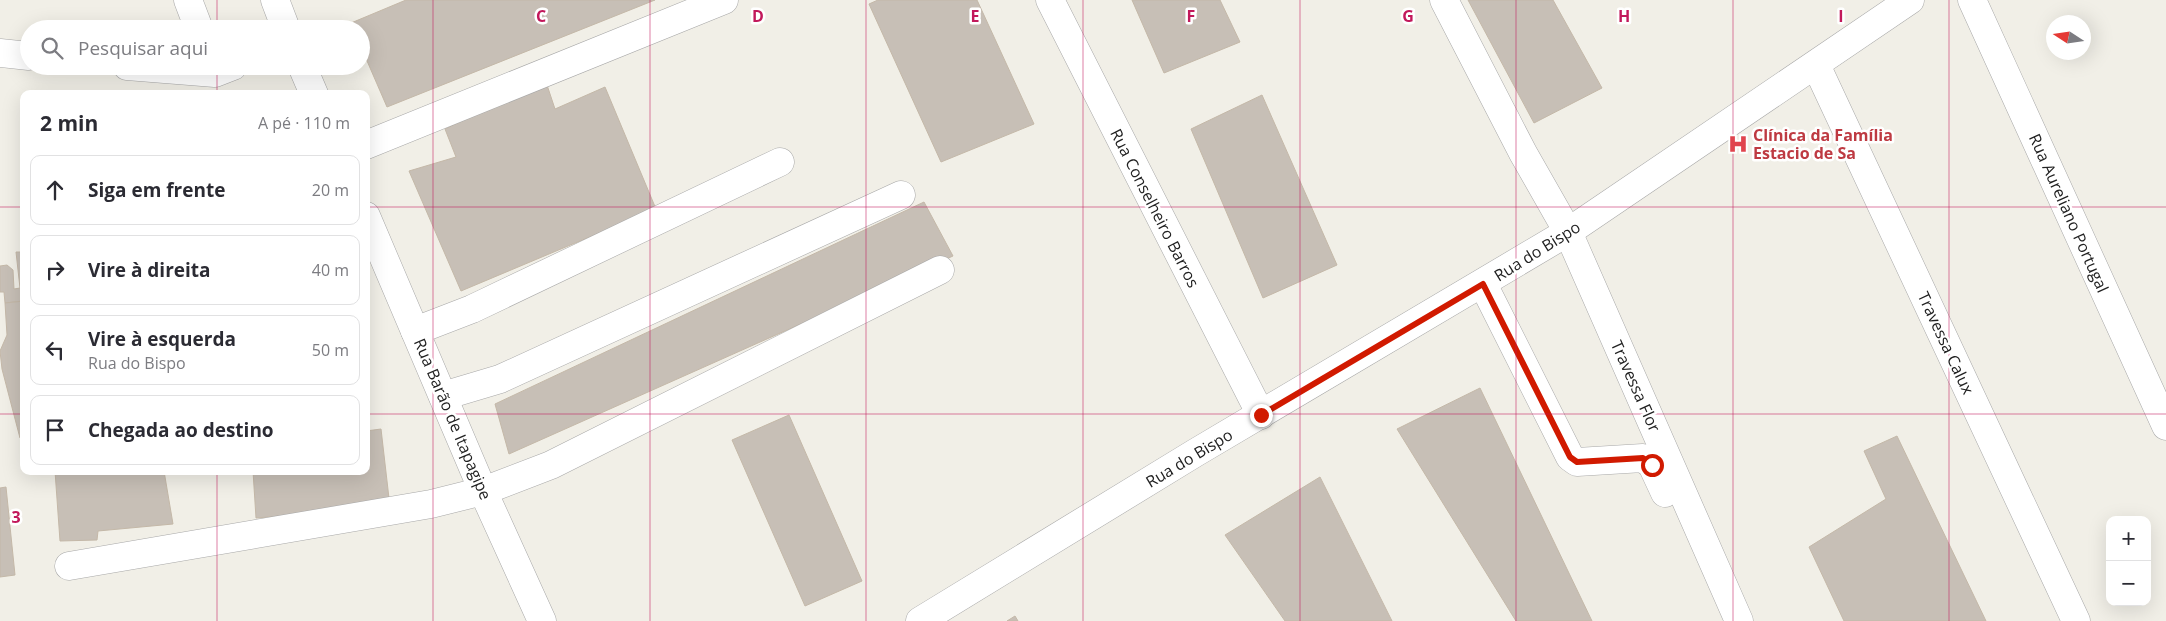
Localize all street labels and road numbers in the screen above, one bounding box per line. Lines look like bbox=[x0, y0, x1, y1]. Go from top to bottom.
street label: Rua Conselheiro Barros bbox=[1105, 125, 1205, 291]
street label: Rua Aureliano Portugal bbox=[2024, 130, 2114, 296]
street label: Rua do Bispo bbox=[1490, 216, 1584, 286]
street label: Travessa Calux bbox=[1913, 288, 1980, 398]
street label: Rua Barão de Itapagipe bbox=[409, 335, 497, 503]
street label: Travessa Flor bbox=[1606, 337, 1666, 436]
street label: Rua do Bispo bbox=[1141, 423, 1237, 493]

